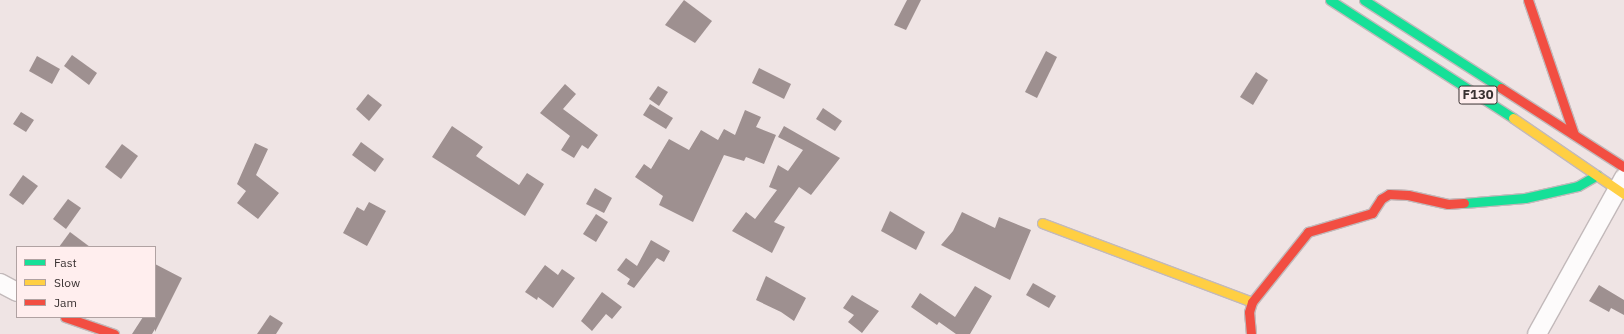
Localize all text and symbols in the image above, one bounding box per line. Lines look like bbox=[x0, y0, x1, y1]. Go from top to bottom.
road number: F130 bbox=[1458, 84, 1498, 106]
legend bbox=[16, 246, 156, 318]
text: Fast bbox=[54, 255, 77, 270]
text: Slow bbox=[54, 275, 80, 290]
text: Jam bbox=[54, 295, 77, 310]

